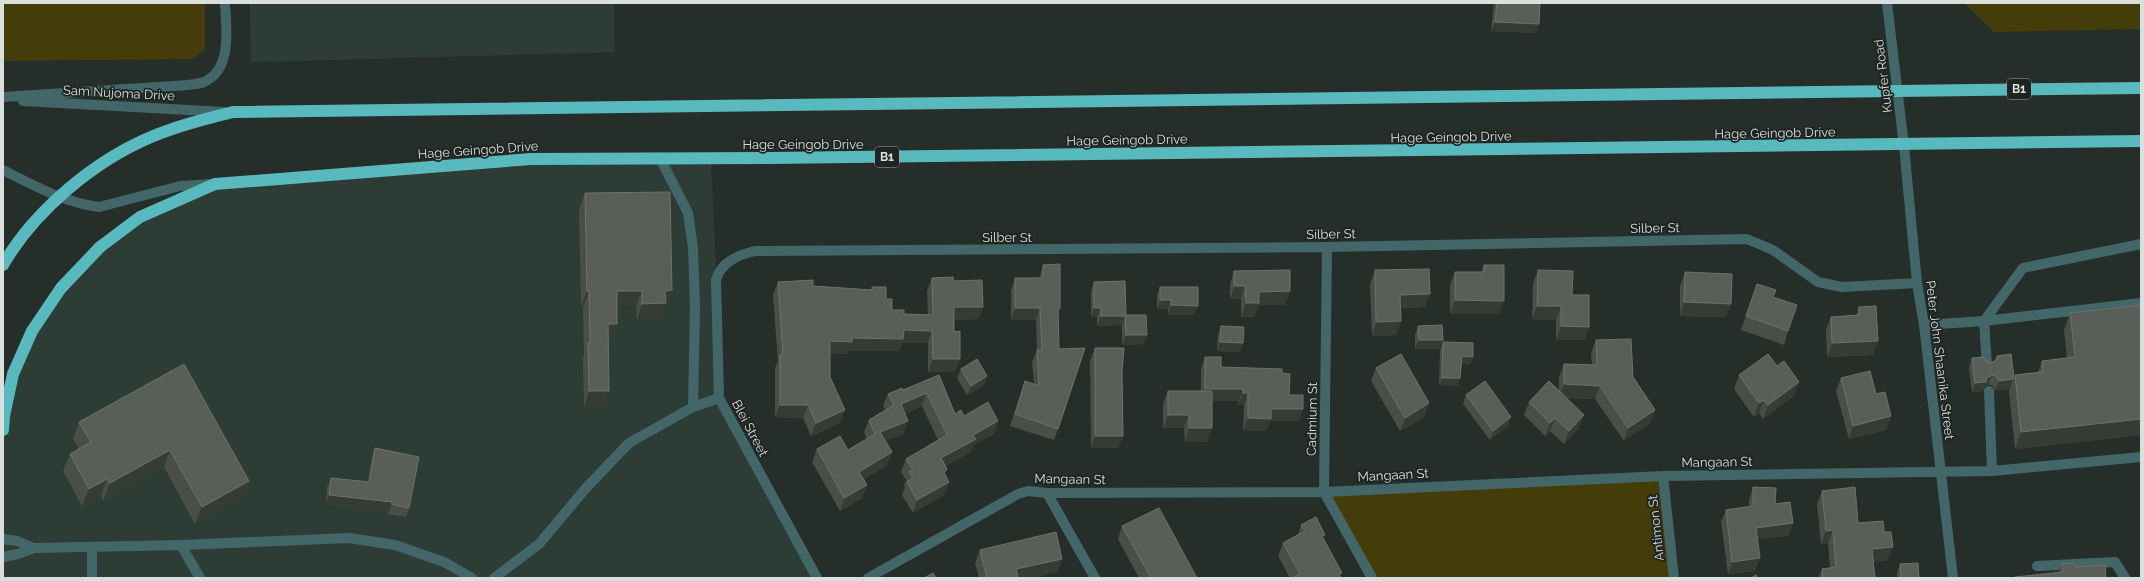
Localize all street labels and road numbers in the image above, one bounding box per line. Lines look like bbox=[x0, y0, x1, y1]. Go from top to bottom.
street label: Kupfer Road bbox=[1871, 38, 1895, 114]
road number: B1 bbox=[2007, 79, 2031, 99]
street label: Sam Nujoma Drive bbox=[63, 83, 176, 103]
street label: Hage Geingob Drive bbox=[1714, 124, 1836, 142]
street label: Hage Geingob Drive bbox=[1390, 128, 1512, 146]
street label: Hage Geingob Drive bbox=[1066, 131, 1188, 149]
street label: Hage Geingob Drive bbox=[742, 137, 864, 152]
street label: Hage Geingob Drive bbox=[417, 138, 539, 162]
road number: B1 bbox=[875, 147, 899, 167]
street label: Silber St bbox=[1630, 220, 1681, 236]
street label: Silber St bbox=[1306, 226, 1357, 242]
street label: Silber St bbox=[982, 230, 1032, 245]
street label: Peter John Shaanika Street bbox=[1923, 280, 1957, 441]
street label: Cadmium St bbox=[1304, 381, 1320, 456]
street label: Blei Street bbox=[729, 397, 771, 459]
street label: Mangaan St bbox=[1681, 454, 1753, 470]
street label: Mangaan St bbox=[1357, 466, 1430, 484]
street label: Mangaan St bbox=[1034, 471, 1106, 487]
street label: Antimon St bbox=[1645, 494, 1667, 562]

